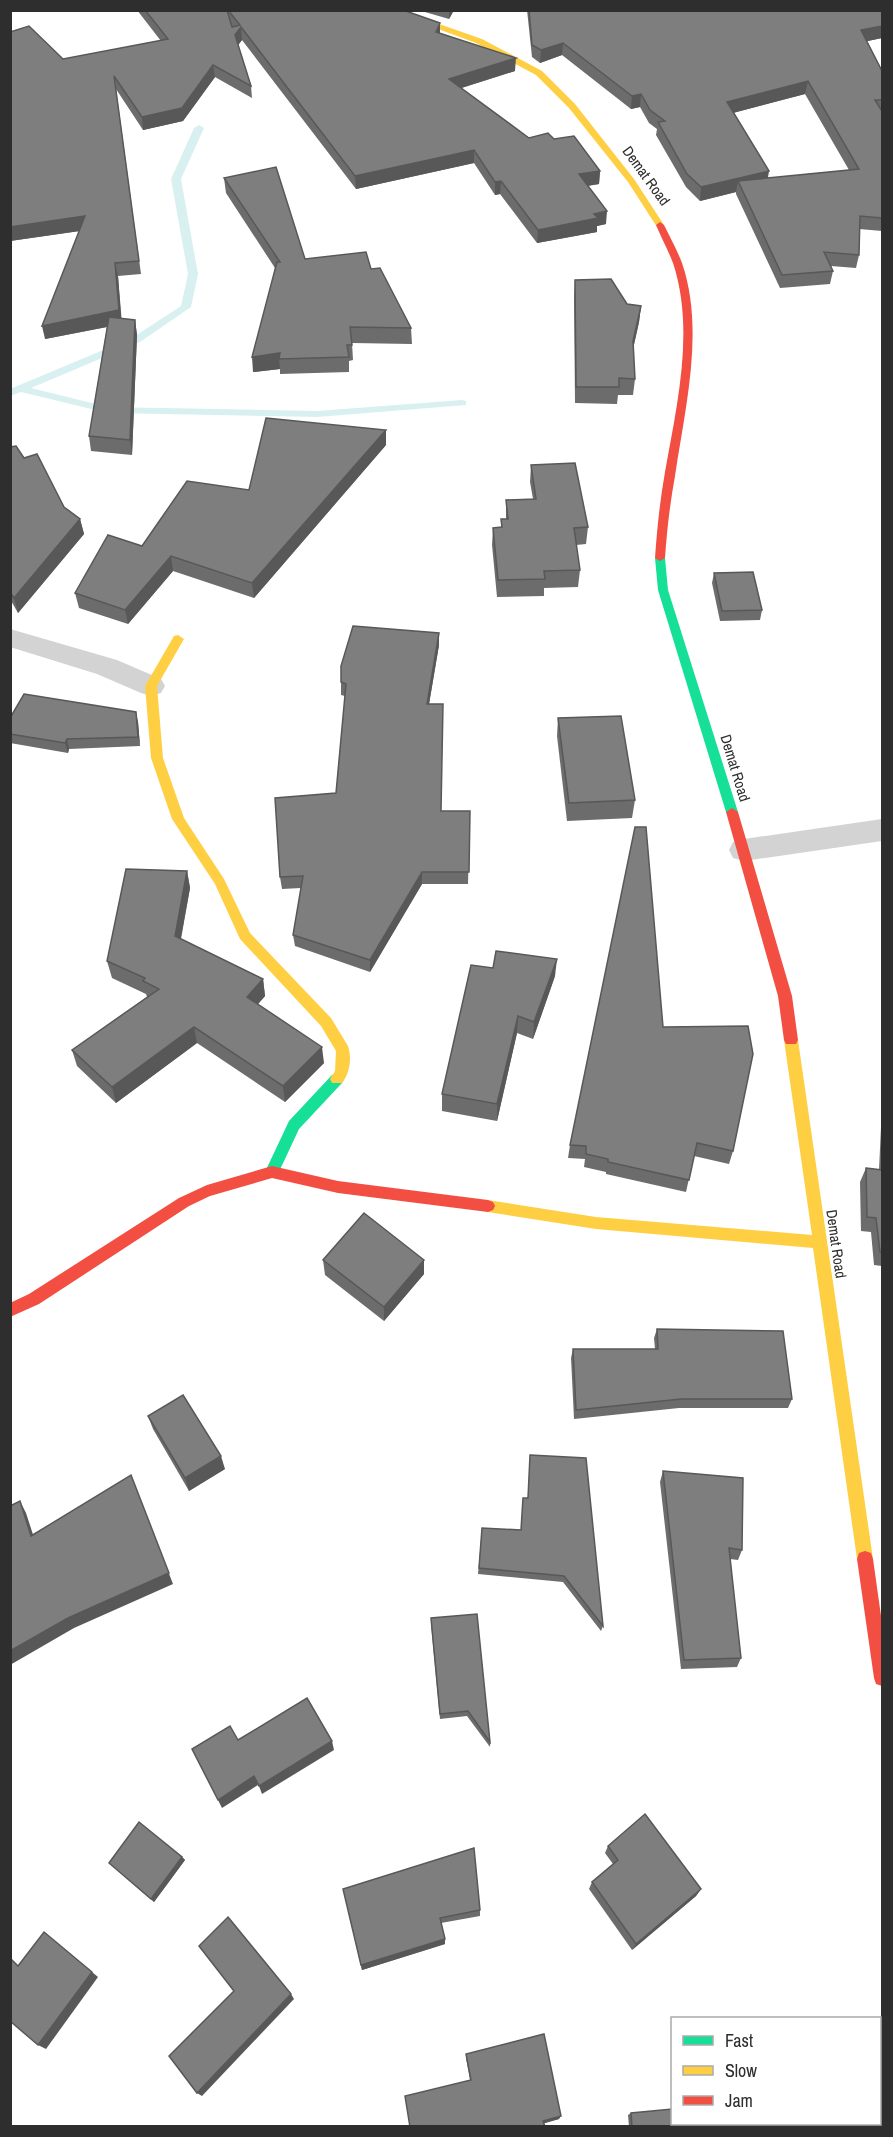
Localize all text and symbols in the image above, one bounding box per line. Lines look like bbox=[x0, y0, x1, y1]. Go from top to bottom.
street label: Demat Road bbox=[618, 142, 675, 210]
street label: Demat Road bbox=[715, 732, 756, 804]
street label: Demat Road bbox=[821, 1208, 852, 1280]
legend bbox=[671, 2017, 881, 2125]
text: Fast bbox=[725, 2028, 753, 2053]
text: Slow bbox=[725, 2058, 757, 2083]
text: Jam bbox=[725, 2088, 753, 2113]

